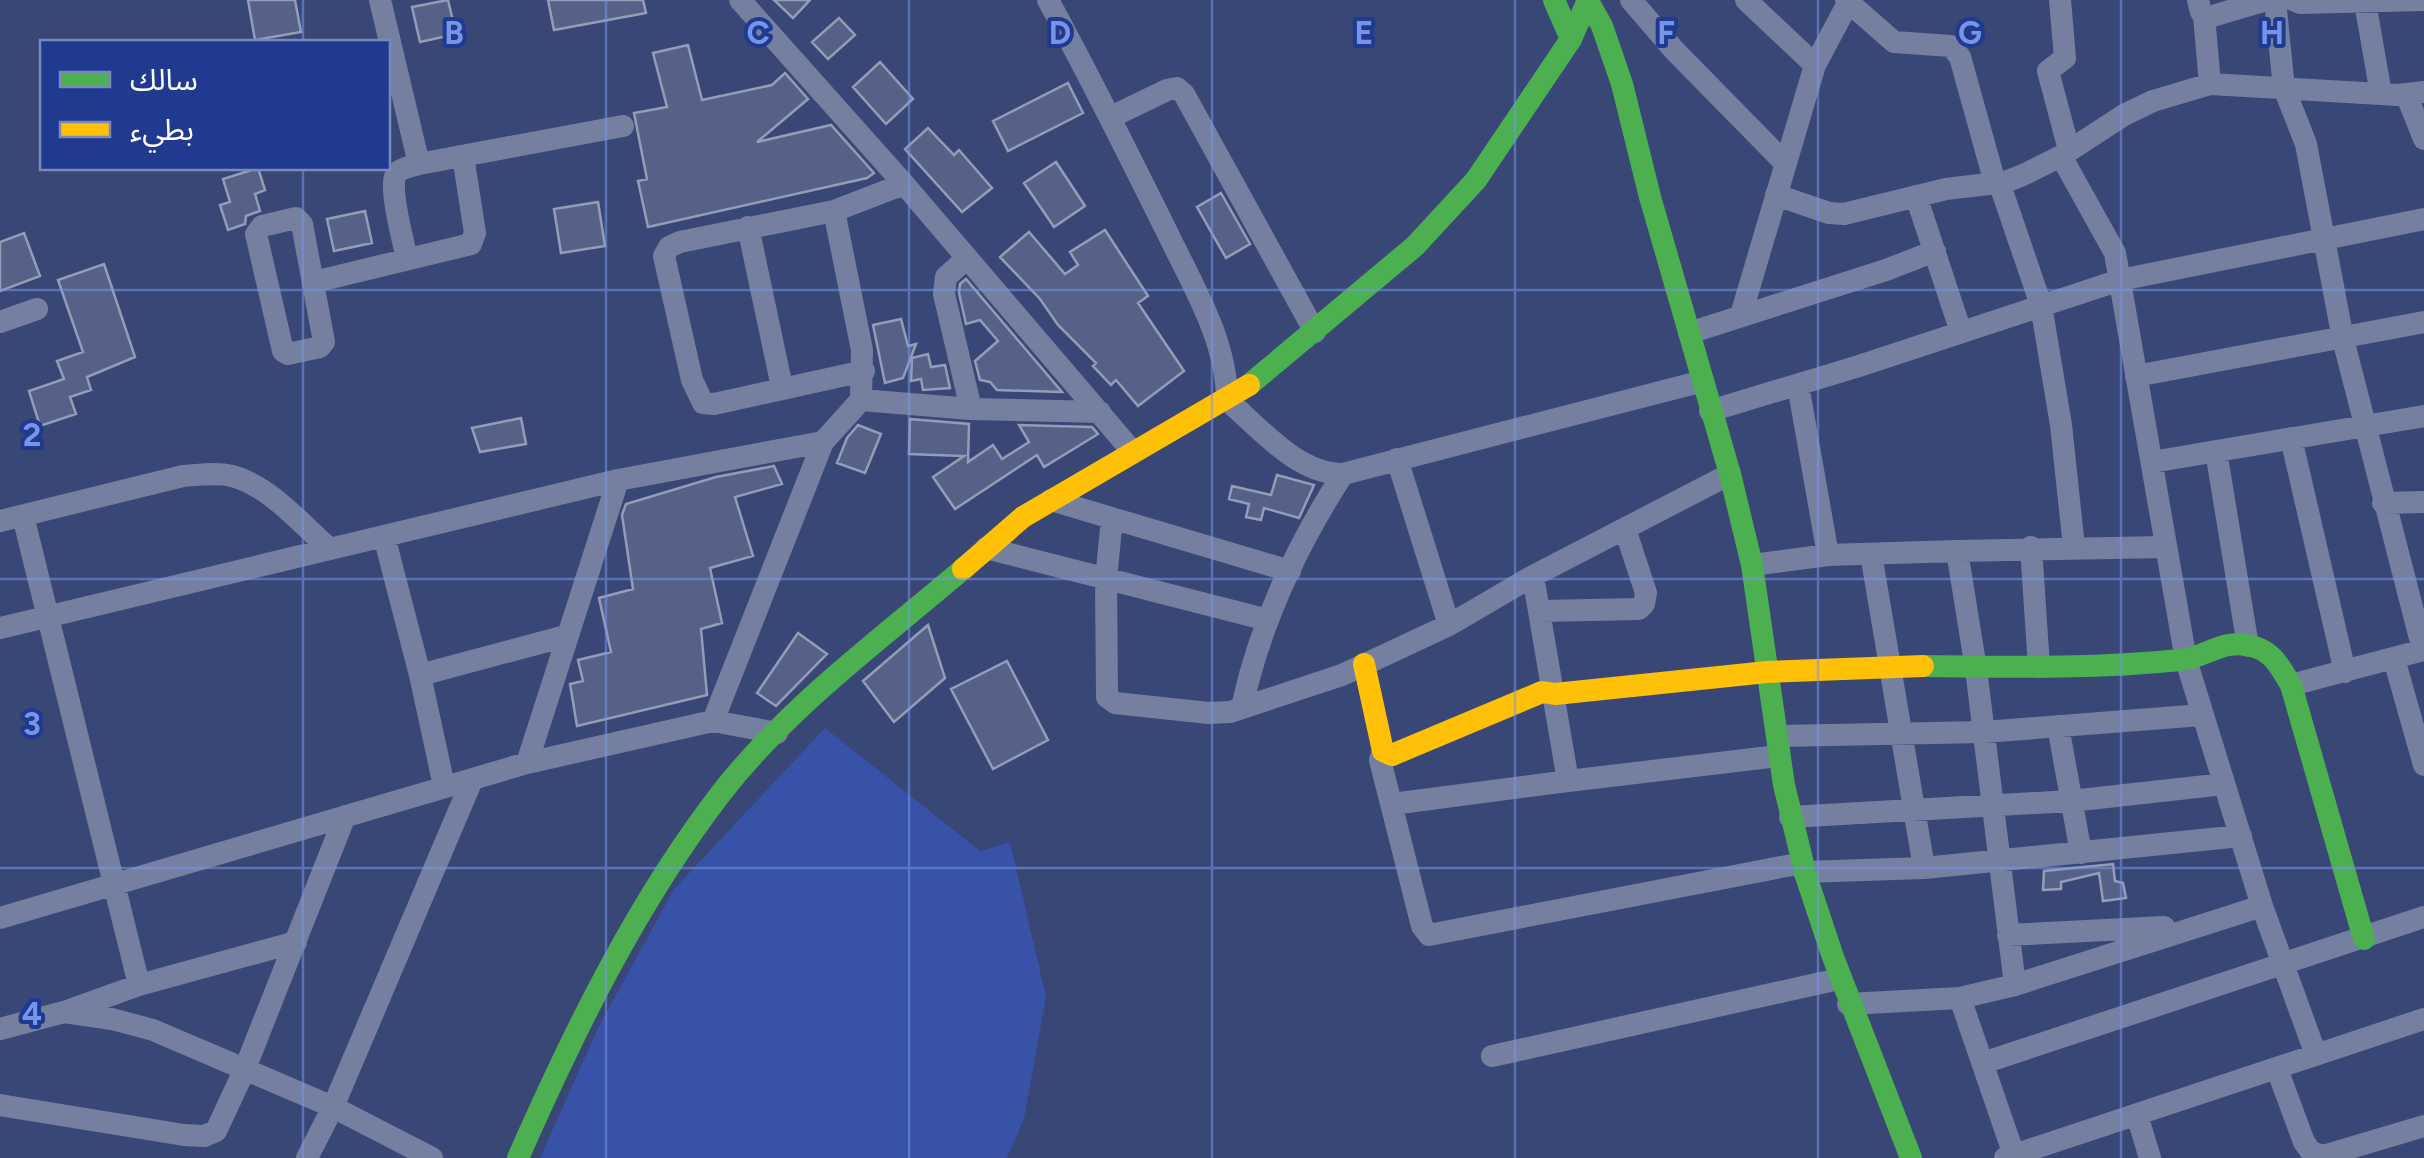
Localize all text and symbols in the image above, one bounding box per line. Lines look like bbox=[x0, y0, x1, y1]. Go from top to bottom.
text: B bbox=[444, 14, 464, 52]
text: C bbox=[746, 14, 770, 52]
text: D bbox=[1049, 14, 1071, 52]
text: E bbox=[1355, 14, 1373, 52]
text: F bbox=[1657, 14, 1675, 52]
text: G bbox=[1958, 14, 1982, 52]
text: H bbox=[2260, 14, 2284, 52]
legend bbox=[40, 40, 390, 170]
text: سالك bbox=[130, 61, 198, 98]
text: بطيء bbox=[130, 111, 194, 153]
text: 2 bbox=[23, 416, 41, 454]
text: 3 bbox=[23, 705, 41, 743]
text: 4 bbox=[22, 995, 42, 1033]

